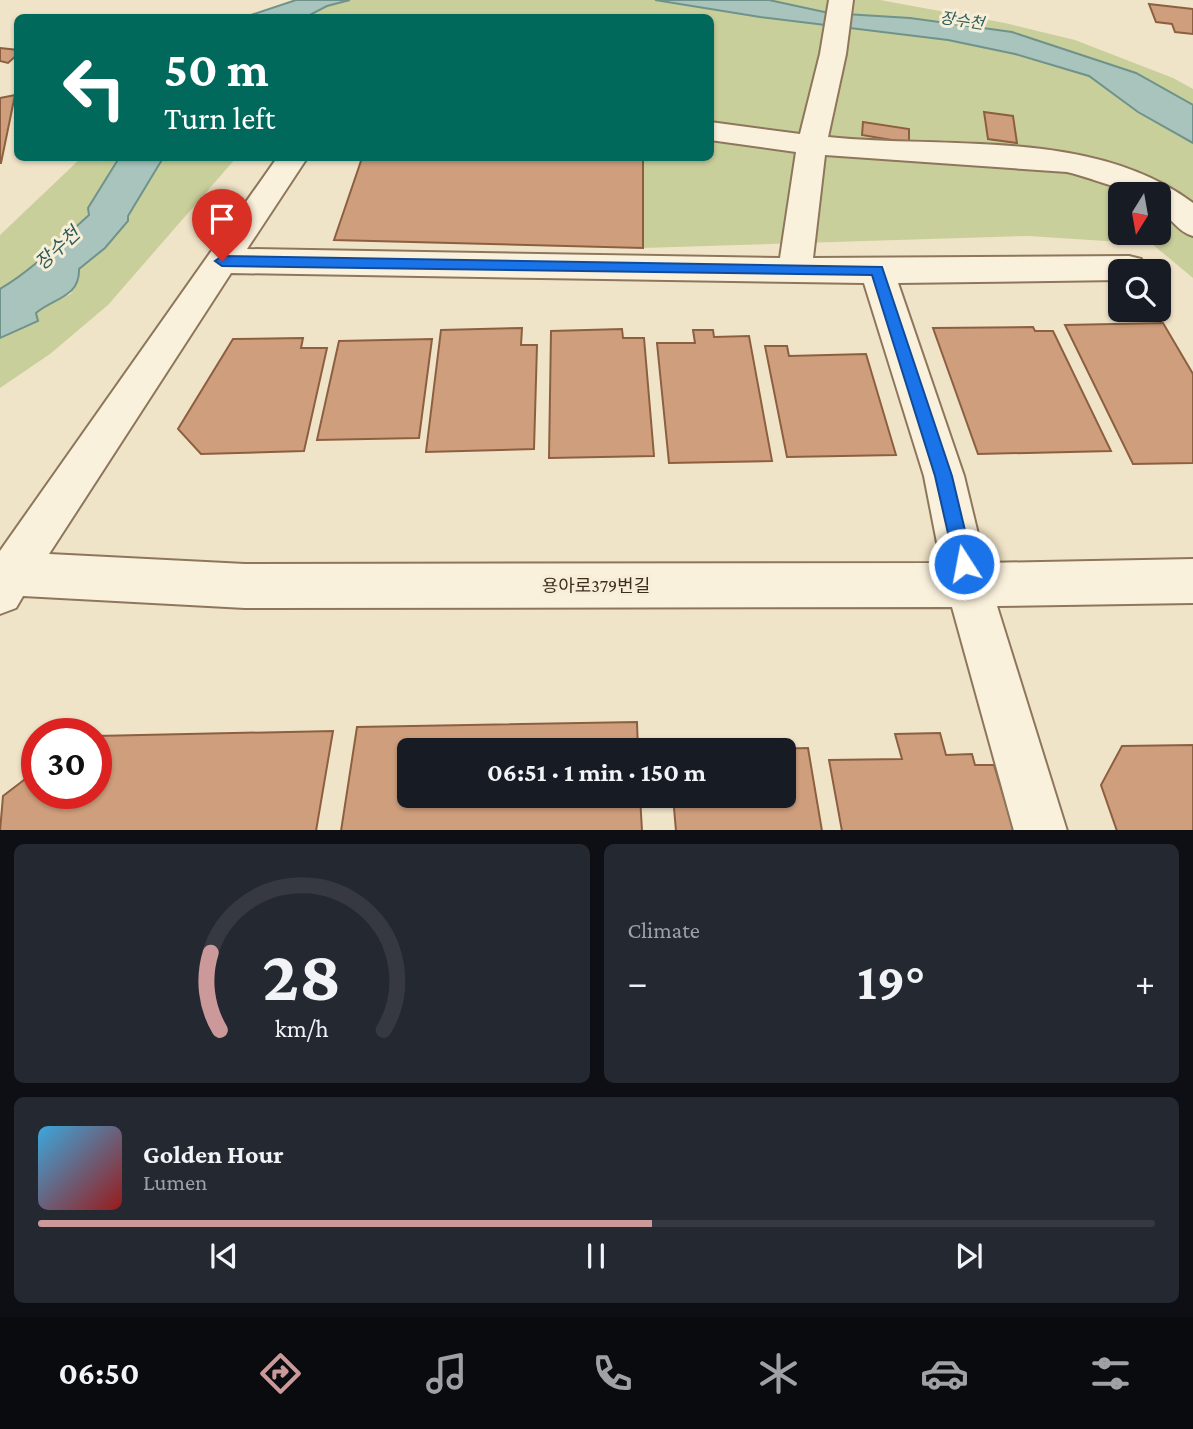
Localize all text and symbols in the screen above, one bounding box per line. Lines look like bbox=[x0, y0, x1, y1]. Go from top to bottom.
water label: 장수천 bbox=[939, 9, 987, 32]
icon: left bbox=[49, 42, 140, 133]
text: 50 m bbox=[164, 42, 269, 97]
text: Turn left bbox=[164, 100, 275, 136]
north arrow bbox=[1108, 182, 1171, 245]
map controls bbox=[1108, 182, 1171, 322]
pin bbox=[192, 189, 252, 261]
icon: arrive bbox=[203, 200, 241, 238]
water label: 장수천 bbox=[31, 222, 85, 274]
button: search bbox=[1108, 259, 1171, 322]
position arrow bbox=[927, 527, 1001, 601]
street label: 용아로379번길 bbox=[542, 576, 650, 596]
speed limit sign: 30 bbox=[21, 718, 112, 809]
text: 06:51 · 1 min · 150 m bbox=[487, 758, 706, 787]
text: Climate bbox=[628, 917, 700, 943]
text: 28 bbox=[262, 935, 341, 1016]
text: 19° bbox=[857, 952, 925, 1010]
text: − bbox=[628, 961, 648, 1003]
text: + bbox=[1135, 961, 1155, 1003]
text: km/h bbox=[275, 1014, 329, 1041]
text: Golden Hour bbox=[143, 1140, 284, 1169]
text: Lumen bbox=[143, 1169, 207, 1195]
icon: previous bbox=[205, 1237, 243, 1275]
icon: pause bbox=[577, 1237, 615, 1275]
icon: next bbox=[950, 1237, 988, 1275]
icon: directions bbox=[256, 1349, 305, 1398]
icon: music bbox=[422, 1349, 471, 1398]
icon: phone bbox=[588, 1349, 637, 1398]
icon: climate bbox=[754, 1349, 803, 1398]
icon: car bbox=[920, 1349, 969, 1398]
icon: filters bbox=[1086, 1349, 1135, 1398]
text: 06:50 bbox=[58, 1355, 139, 1391]

